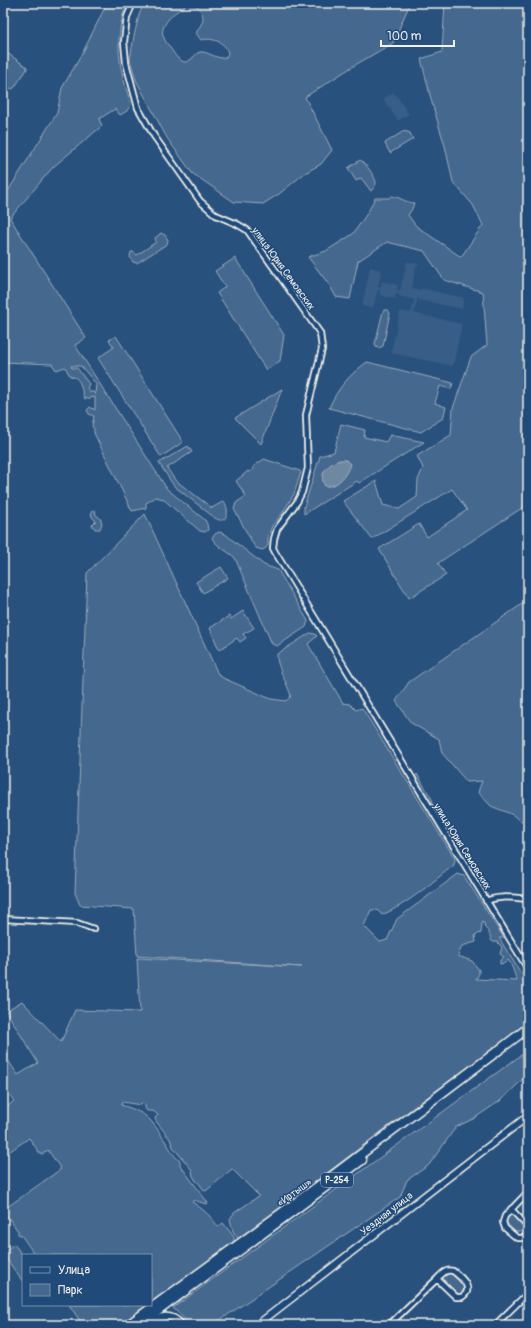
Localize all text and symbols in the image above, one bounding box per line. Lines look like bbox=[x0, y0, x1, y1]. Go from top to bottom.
scale bar bbox=[381, 22, 454, 48]
text: 100 m bbox=[387, 29, 422, 44]
street label: улица Юрия Семовских bbox=[249, 224, 317, 312]
street label: улица Юрия Семовских bbox=[430, 800, 494, 892]
road number: Р-254 bbox=[321, 1173, 353, 1187]
street label: «Иртыш» bbox=[275, 1176, 314, 1209]
street label: Уездная улица bbox=[358, 1189, 415, 1238]
legend bbox=[22, 1254, 152, 1306]
text: Улица bbox=[58, 1263, 90, 1278]
text: Парк bbox=[58, 1283, 83, 1298]

